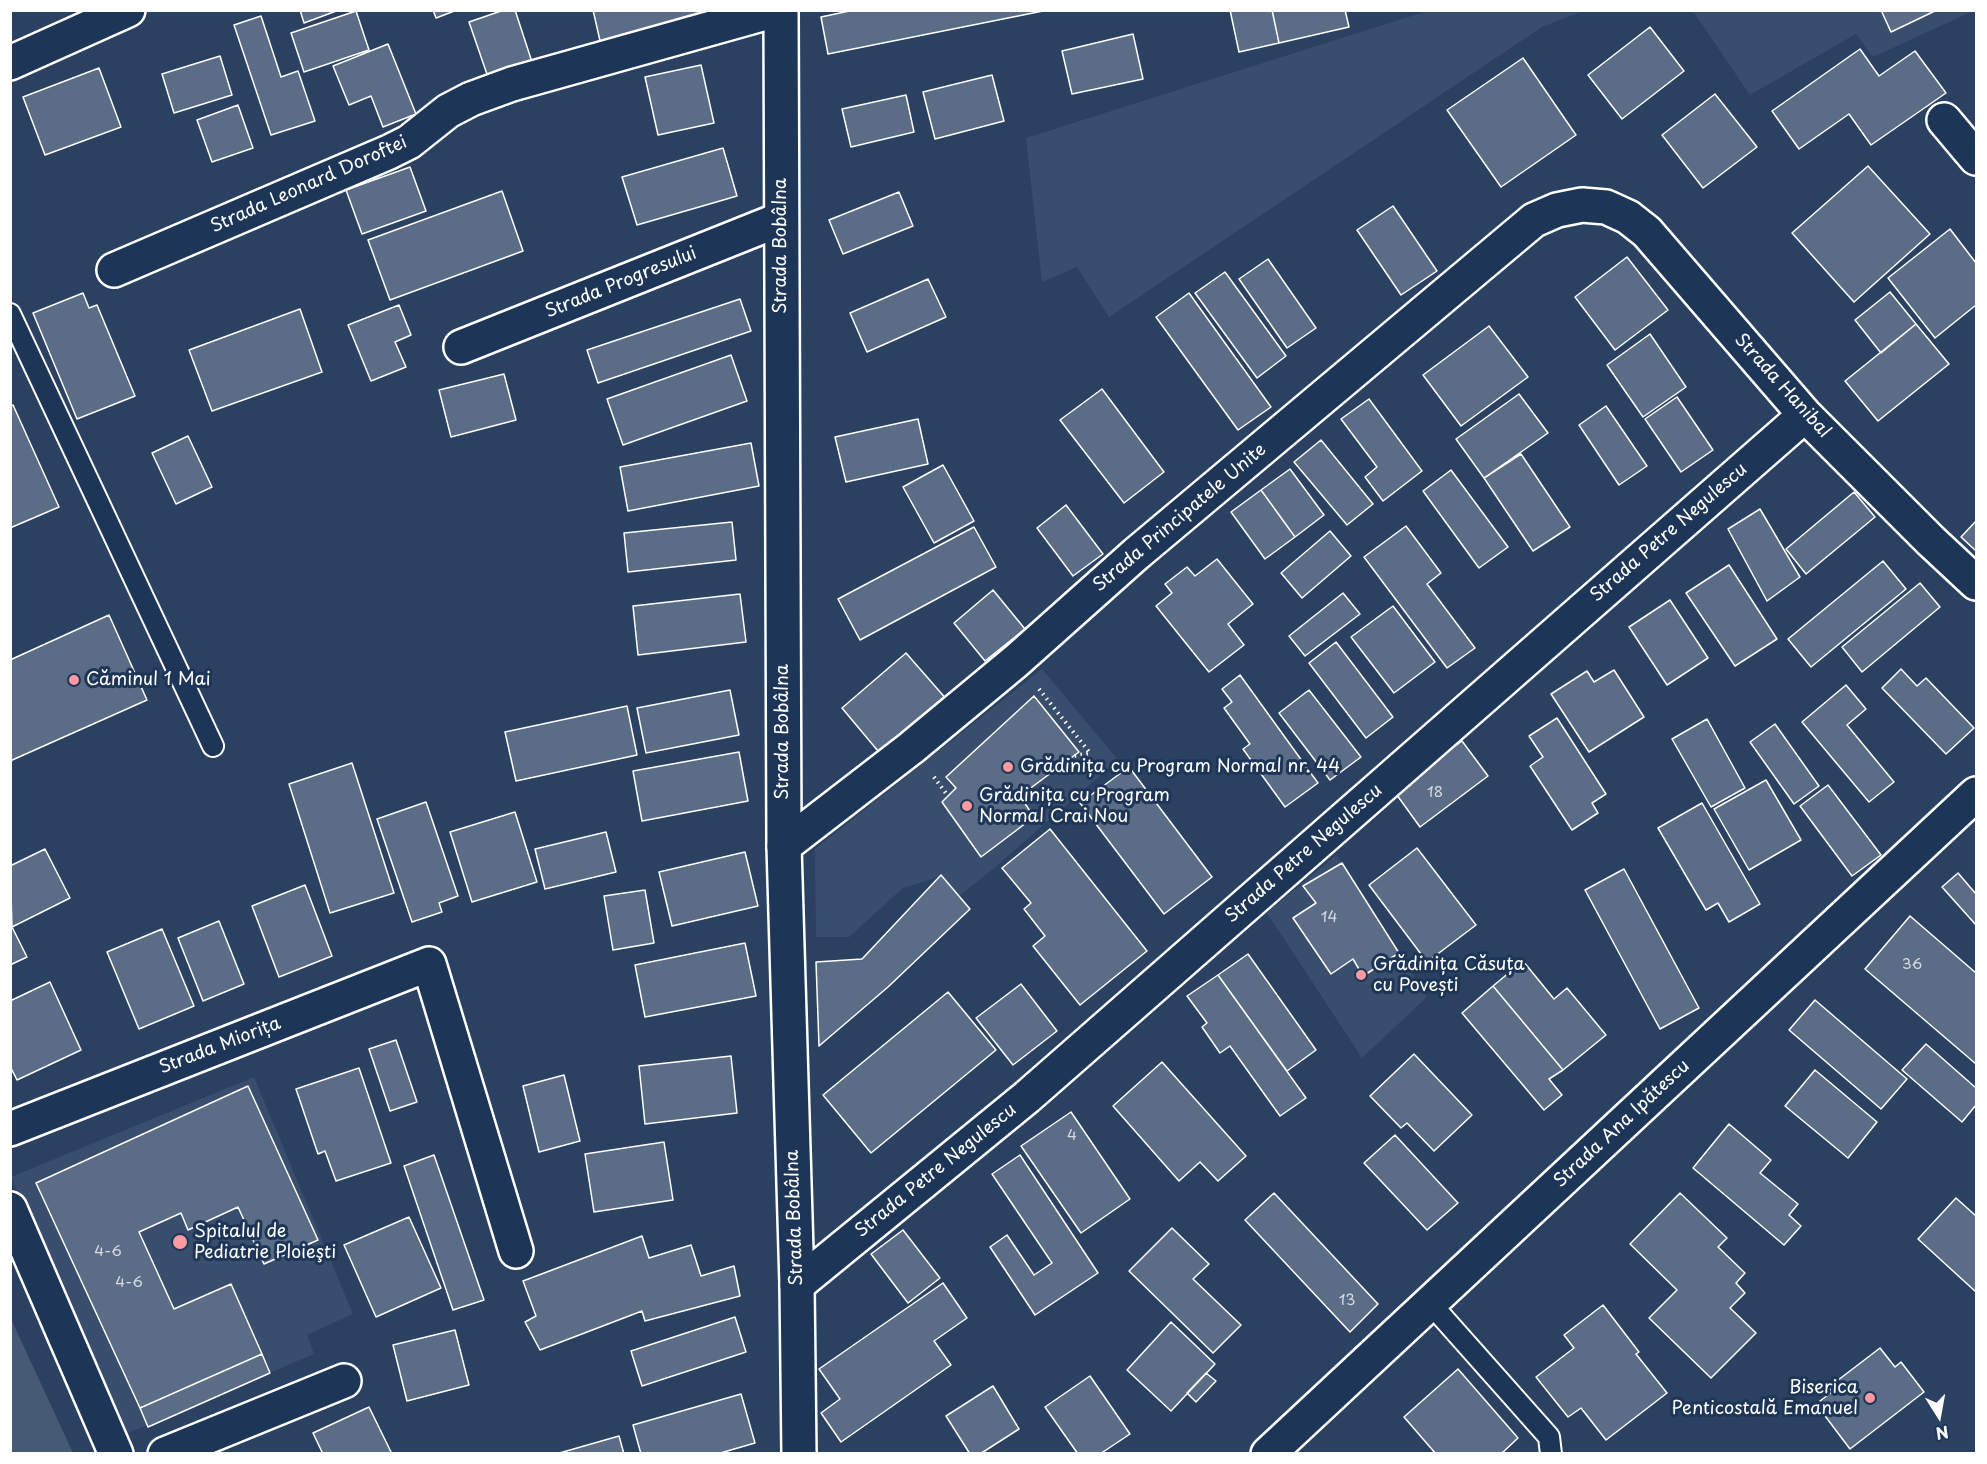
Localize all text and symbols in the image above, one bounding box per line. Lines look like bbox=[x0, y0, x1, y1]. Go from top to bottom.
street label: Strada Leonard Doroftei bbox=[207, 132, 411, 238]
street label: Strada Bobâlna bbox=[770, 178, 792, 314]
street label: Strada Progresului bbox=[542, 243, 700, 323]
street label: Strada Hanibal bbox=[1729, 329, 1835, 443]
street label: Strada Principatele Unite bbox=[1089, 439, 1271, 597]
street label: Strada Petre Negulescu bbox=[1586, 459, 1752, 607]
street label: Strada Bobâlna bbox=[772, 664, 794, 800]
place label: Căminul 1 Mai bbox=[86, 669, 211, 691]
marker: Căminul 1 Mai bbox=[67, 673, 81, 687]
place label: Grădinița cu Program Normal nr. 44 bbox=[1020, 756, 1340, 778]
marker: Grădinița cu Program Normal nr. 44 bbox=[1001, 760, 1015, 774]
street label: Strada Petre Negulescu bbox=[1221, 780, 1387, 928]
house number: 18 bbox=[1427, 784, 1443, 802]
place label: Grădinița cu Program Normal Crai Nou bbox=[979, 785, 1170, 828]
marker: Grădinița cu Program Normal Crai Nou bbox=[960, 799, 974, 813]
house number: 14 bbox=[1321, 909, 1337, 927]
place label: Grădinița Căsuța cu Povești bbox=[1373, 954, 1525, 996]
house number: 36 bbox=[1902, 956, 1922, 974]
marker: Grădinița Căsuța cu Povești bbox=[1354, 968, 1368, 982]
street label: Strada Miorița bbox=[156, 1013, 284, 1079]
street label: Strada Ana Ipătescu bbox=[1550, 1056, 1694, 1192]
street label: Strada Petre Negulescu bbox=[851, 1099, 1021, 1243]
house number: 4 bbox=[1067, 1127, 1077, 1145]
street label: Strada Bobâlna bbox=[782, 1150, 808, 1286]
place label: Spitalul de Pediatrie Ploieşti bbox=[194, 1221, 336, 1264]
marker: Spitalul de Pediatrie Ploieşti bbox=[171, 1233, 189, 1251]
house number: 4-6 bbox=[94, 1243, 122, 1261]
house number: 4-6 bbox=[115, 1274, 143, 1292]
house number: 13 bbox=[1339, 1292, 1355, 1310]
place label: Biserica Penticostală Emanuel bbox=[1671, 1377, 1858, 1420]
north arrow bbox=[1909, 1386, 1969, 1446]
marker: Biserica Penticostală Emanuel bbox=[1863, 1391, 1877, 1405]
text: N bbox=[1934, 1421, 1951, 1447]

